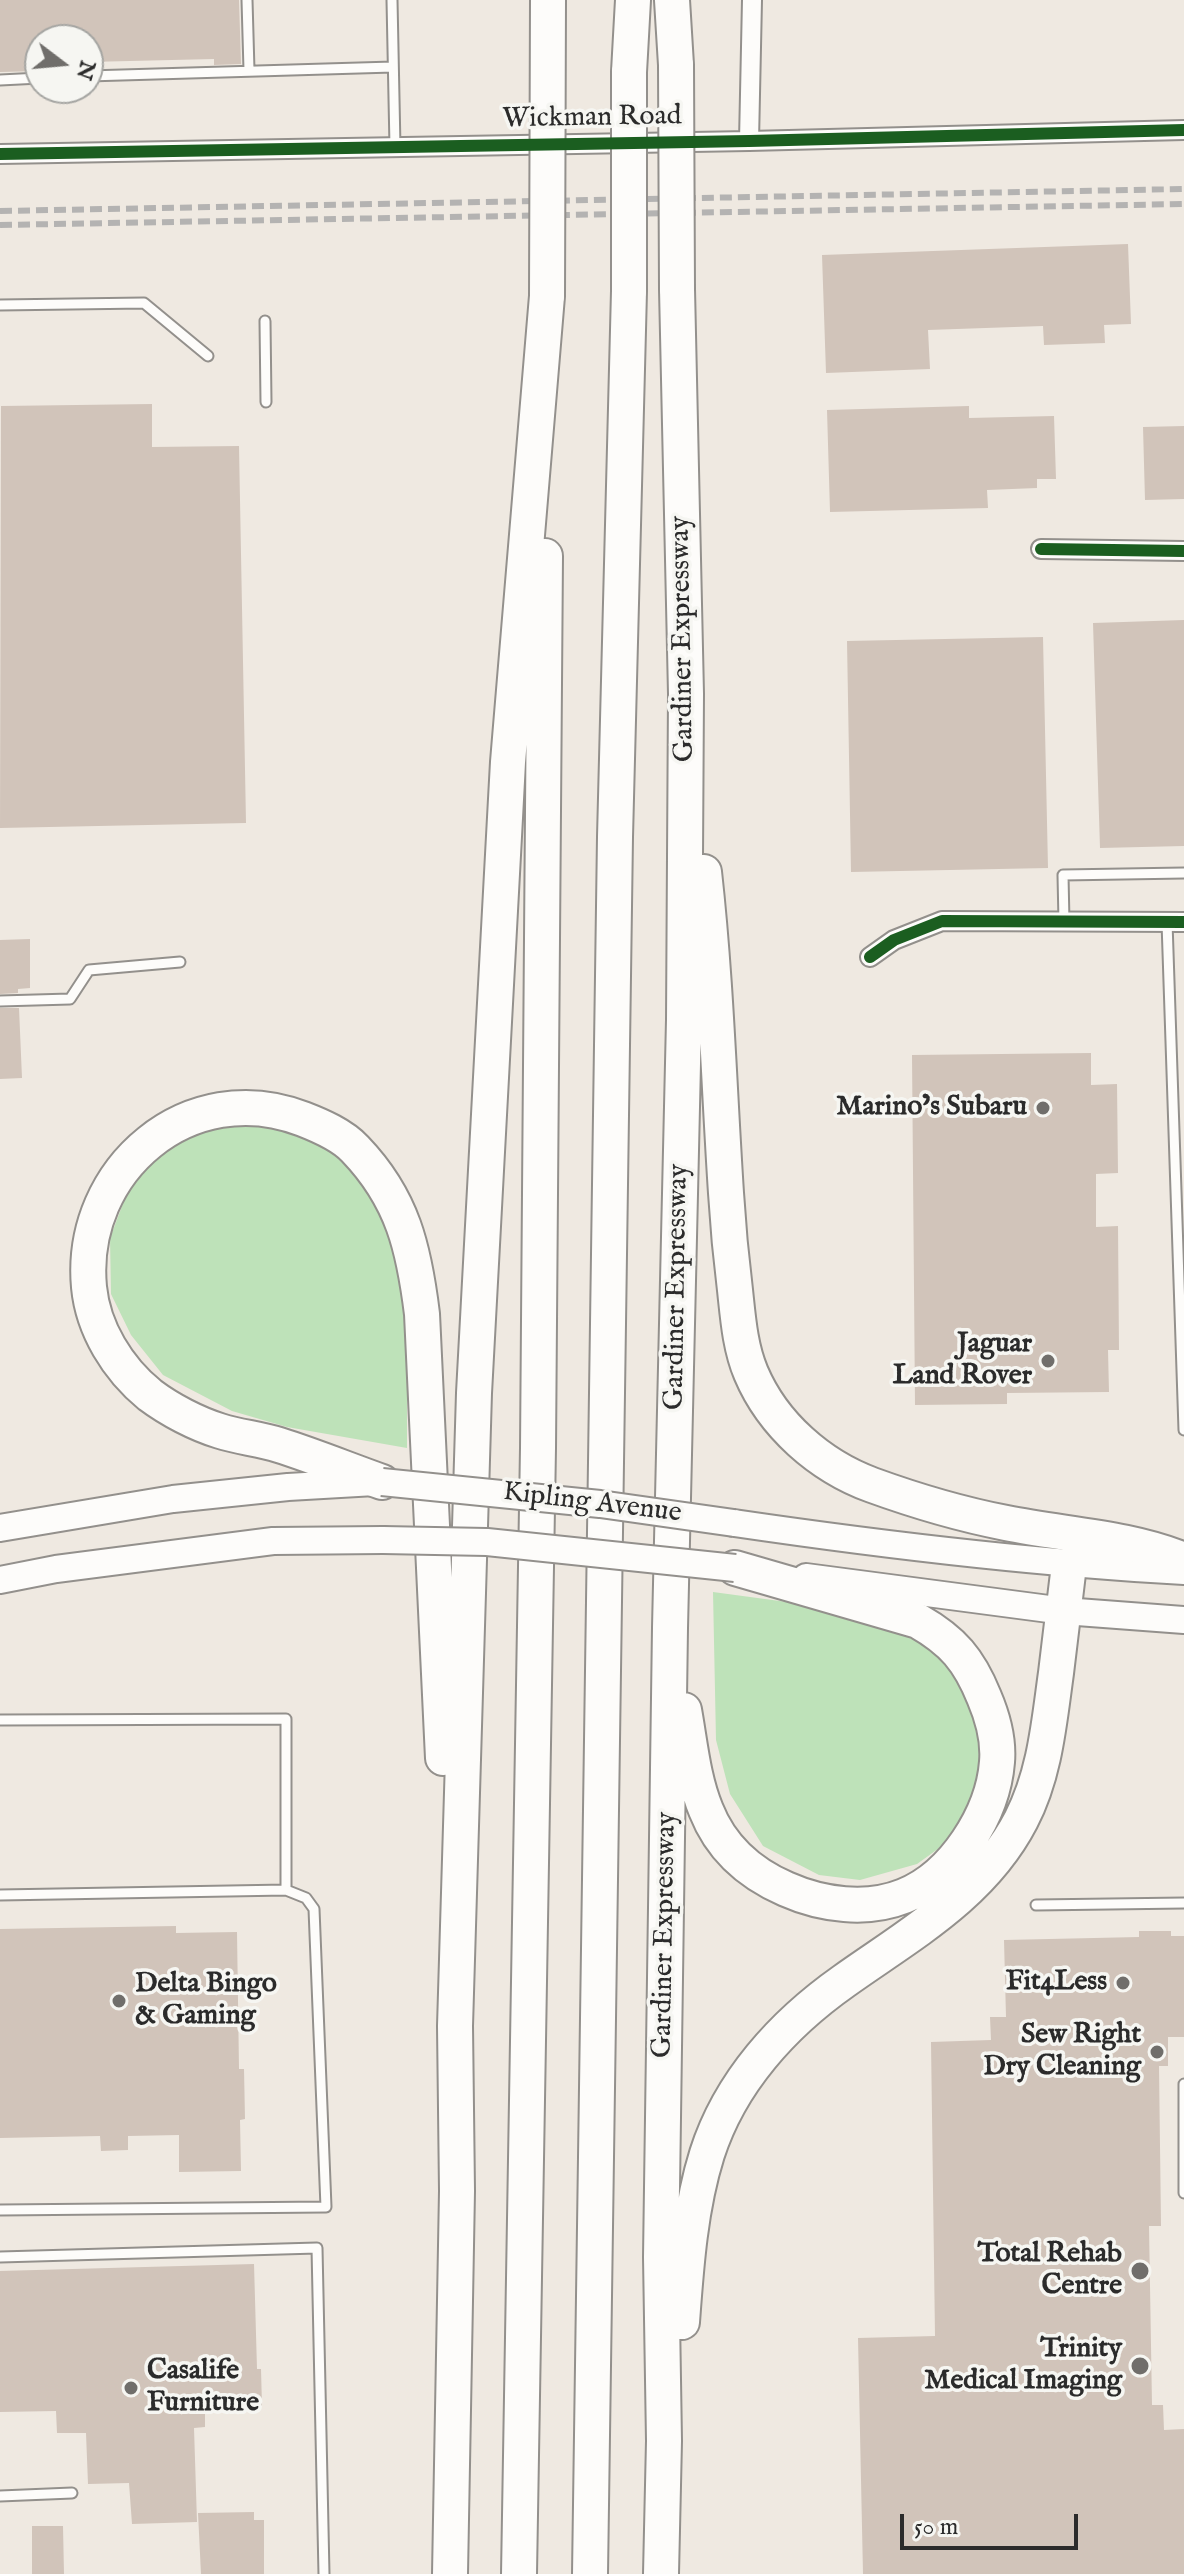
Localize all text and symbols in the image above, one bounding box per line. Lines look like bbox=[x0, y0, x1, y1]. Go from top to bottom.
north arrow bbox=[24, 24, 104, 104]
text: N bbox=[69, 57, 101, 83]
street label: Wickman Road bbox=[502, 101, 682, 137]
street label: Gardiner Expressway bbox=[665, 516, 703, 762]
place label: Marino’s Subaru bbox=[836, 1091, 1027, 1125]
marker: Marino’s Subaru bbox=[1034, 1099, 1052, 1117]
street label: Gardiner Expressway bbox=[659, 1164, 697, 1410]
place label: Jaguar Land Rover bbox=[893, 1328, 1032, 1394]
marker: Jaguar Land Rover bbox=[1039, 1352, 1057, 1370]
street label: Kipling Avenue bbox=[501, 1476, 683, 1532]
street label: Gardiner Expressway bbox=[647, 1812, 685, 2058]
place label: Fit4Less bbox=[1006, 1966, 1107, 2000]
place label: Delta Bingo & Gaming bbox=[135, 1968, 277, 2034]
marker: Fit4Less bbox=[1114, 1974, 1132, 1992]
marker: Delta Bingo & Gaming bbox=[110, 1992, 128, 2010]
place label: Sew Right Dry Cleaning bbox=[983, 2019, 1141, 2085]
marker: Sew Right Dry Cleaning bbox=[1148, 2043, 1166, 2061]
place label: Total Rehab Centre bbox=[978, 2238, 1122, 2304]
marker: Total Rehab Centre bbox=[1129, 2260, 1151, 2282]
place label: Trinity Medical Imaging bbox=[924, 2333, 1122, 2399]
place label: Casalife Furniture bbox=[147, 2355, 259, 2421]
marker: Trinity Medical Imaging bbox=[1129, 2355, 1151, 2377]
marker: Casalife Furniture bbox=[122, 2379, 140, 2397]
scale bar bbox=[904, 2498, 1082, 2548]
text: 50 m bbox=[914, 2512, 958, 2543]

